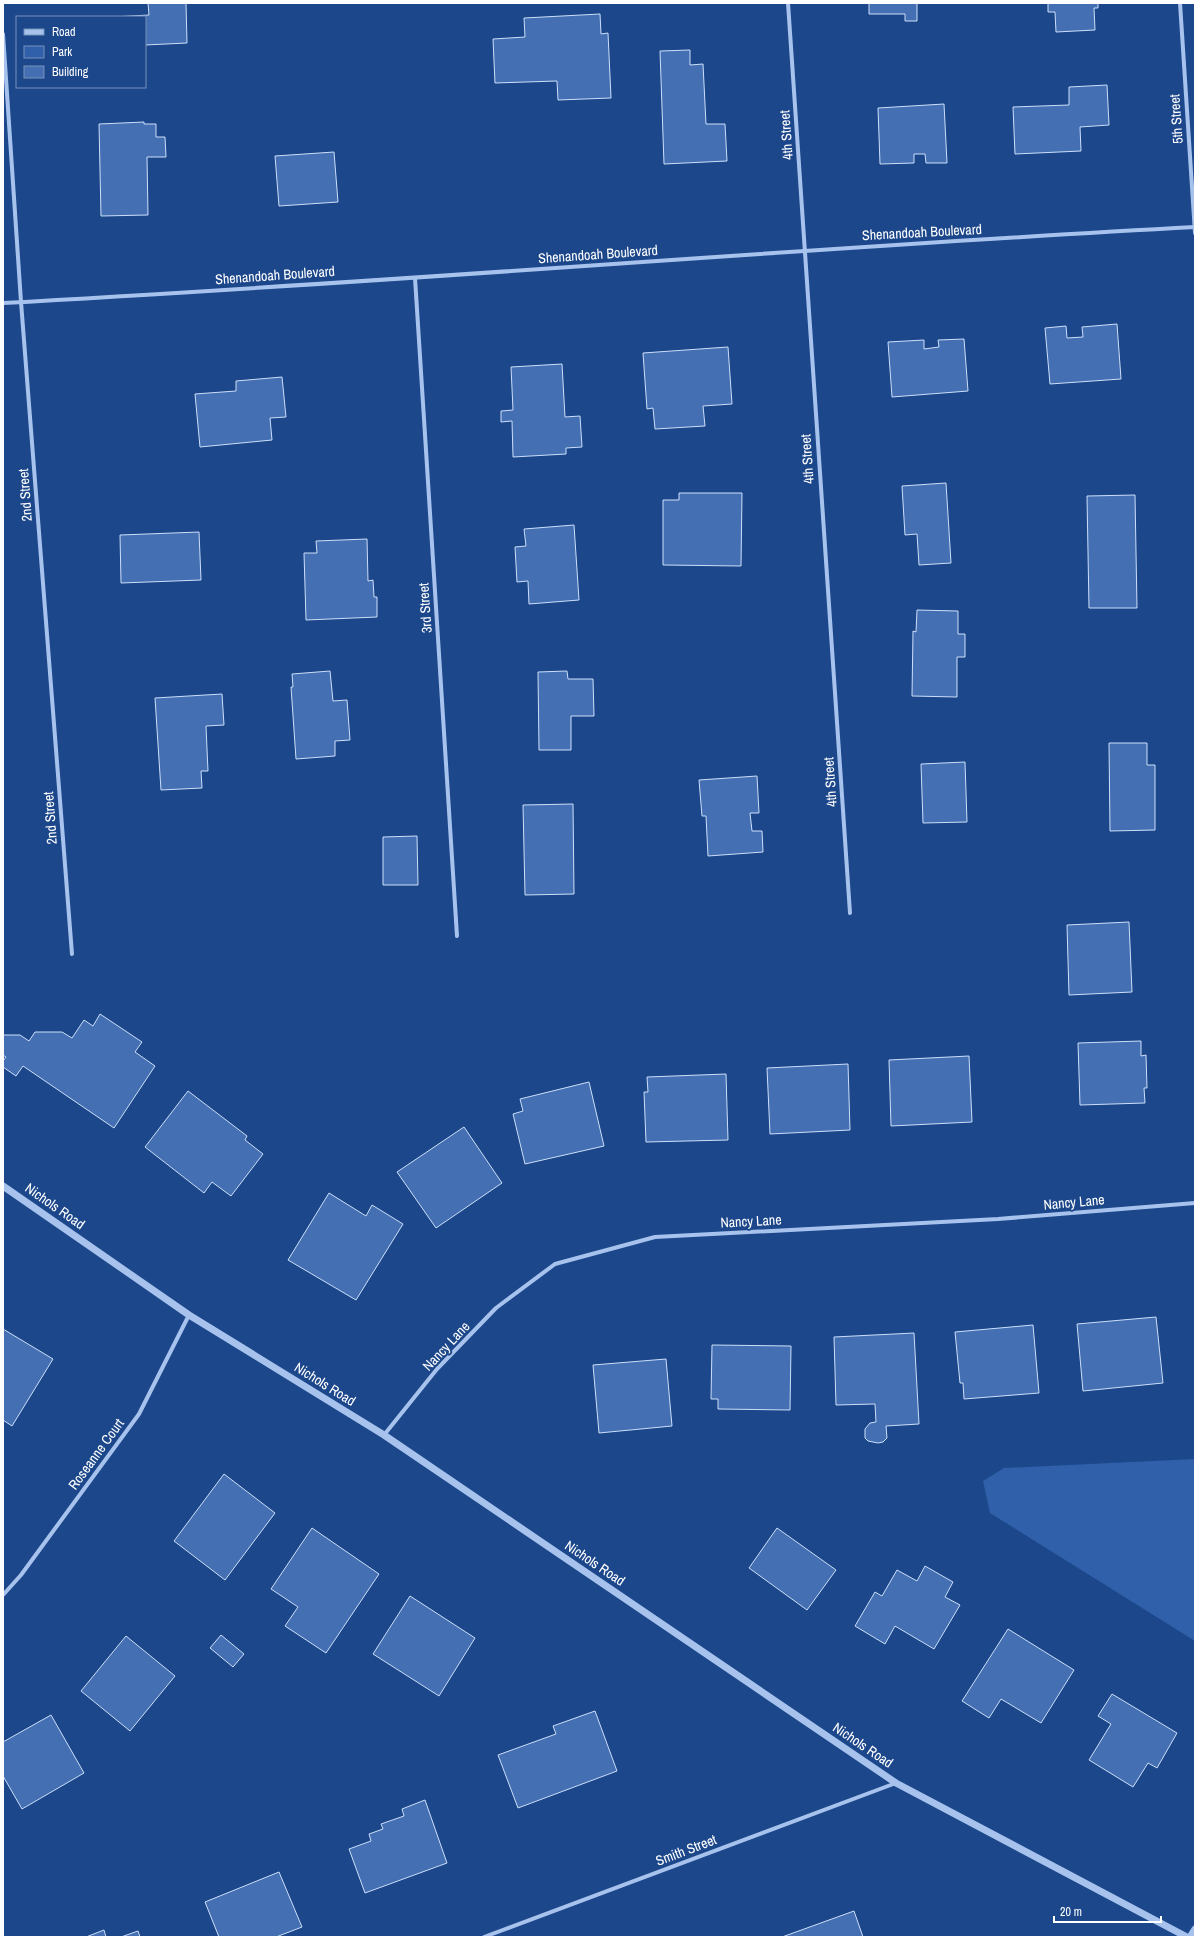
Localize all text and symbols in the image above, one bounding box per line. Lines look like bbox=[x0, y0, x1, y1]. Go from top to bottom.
legend bbox=[16, 16, 146, 88]
text: Road bbox=[52, 24, 76, 40]
text: Park bbox=[52, 44, 72, 60]
text: Building bbox=[52, 64, 89, 80]
street label: 5th Street bbox=[1165, 94, 1187, 144]
street label: 4th Street bbox=[775, 110, 797, 160]
street label: Shenandoah Boulevard bbox=[862, 220, 982, 244]
street label: Shenandoah Boulevard bbox=[538, 241, 658, 267]
street label: Shenandoah Boulevard bbox=[215, 262, 335, 288]
street label: 4th Street bbox=[796, 434, 818, 484]
street label: 2nd Street bbox=[14, 468, 36, 522]
street label: 3rd Street bbox=[414, 582, 436, 634]
street label: 4th Street bbox=[819, 757, 841, 807]
street label: 2nd Street bbox=[39, 791, 61, 845]
street label: Nichols Road bbox=[22, 1179, 88, 1233]
street label: Nancy Lane bbox=[1043, 1190, 1105, 1214]
street label: Nancy Lane bbox=[720, 1210, 782, 1232]
street label: Nancy Lane bbox=[419, 1317, 473, 1375]
street label: Nichols Road bbox=[291, 1358, 359, 1410]
street label: Roseanne Court bbox=[64, 1415, 128, 1493]
street label: Nichols Road bbox=[561, 1536, 629, 1590]
street label: Nichols Road bbox=[829, 1718, 897, 1772]
street label: Smith Street bbox=[653, 1830, 719, 1870]
scale bar bbox=[1054, 1898, 1161, 1924]
text: 20 m bbox=[1060, 1904, 1082, 1920]

